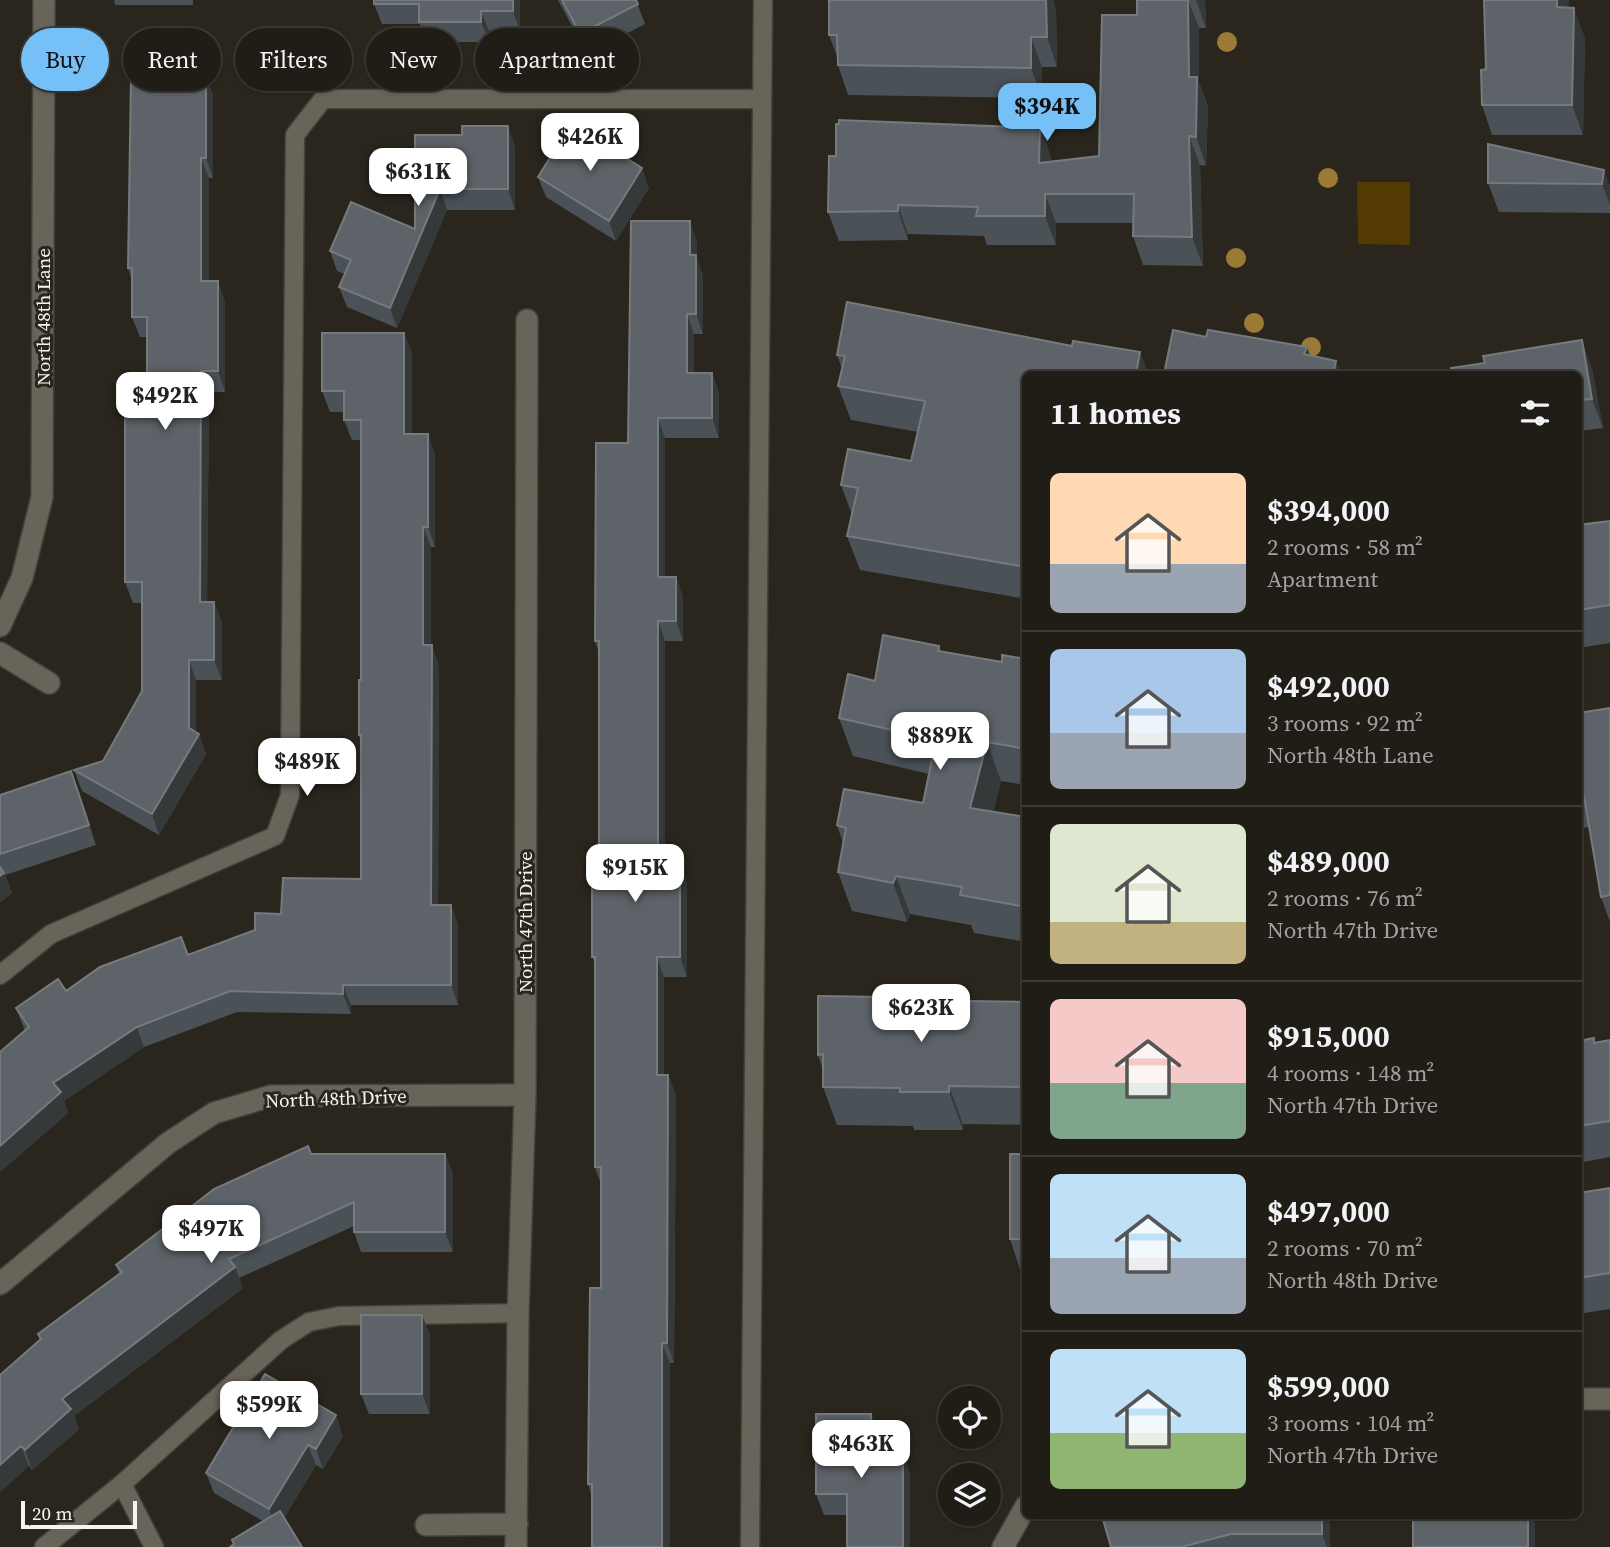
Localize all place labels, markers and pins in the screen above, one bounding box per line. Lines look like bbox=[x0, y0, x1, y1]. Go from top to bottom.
pin: $394K bbox=[998, 83, 1096, 143]
pin: $426K bbox=[541, 114, 639, 173]
pin: $631K bbox=[369, 148, 467, 208]
pin: $492K bbox=[116, 372, 214, 432]
pin: $889K bbox=[891, 712, 989, 772]
pin: $489K bbox=[258, 738, 356, 798]
pin: $915K bbox=[586, 844, 684, 904]
pin: $623K bbox=[872, 984, 970, 1044]
pin: $497K bbox=[162, 1206, 260, 1265]
pin: $599K bbox=[220, 1382, 318, 1441]
pin: $463K bbox=[812, 1420, 910, 1480]

